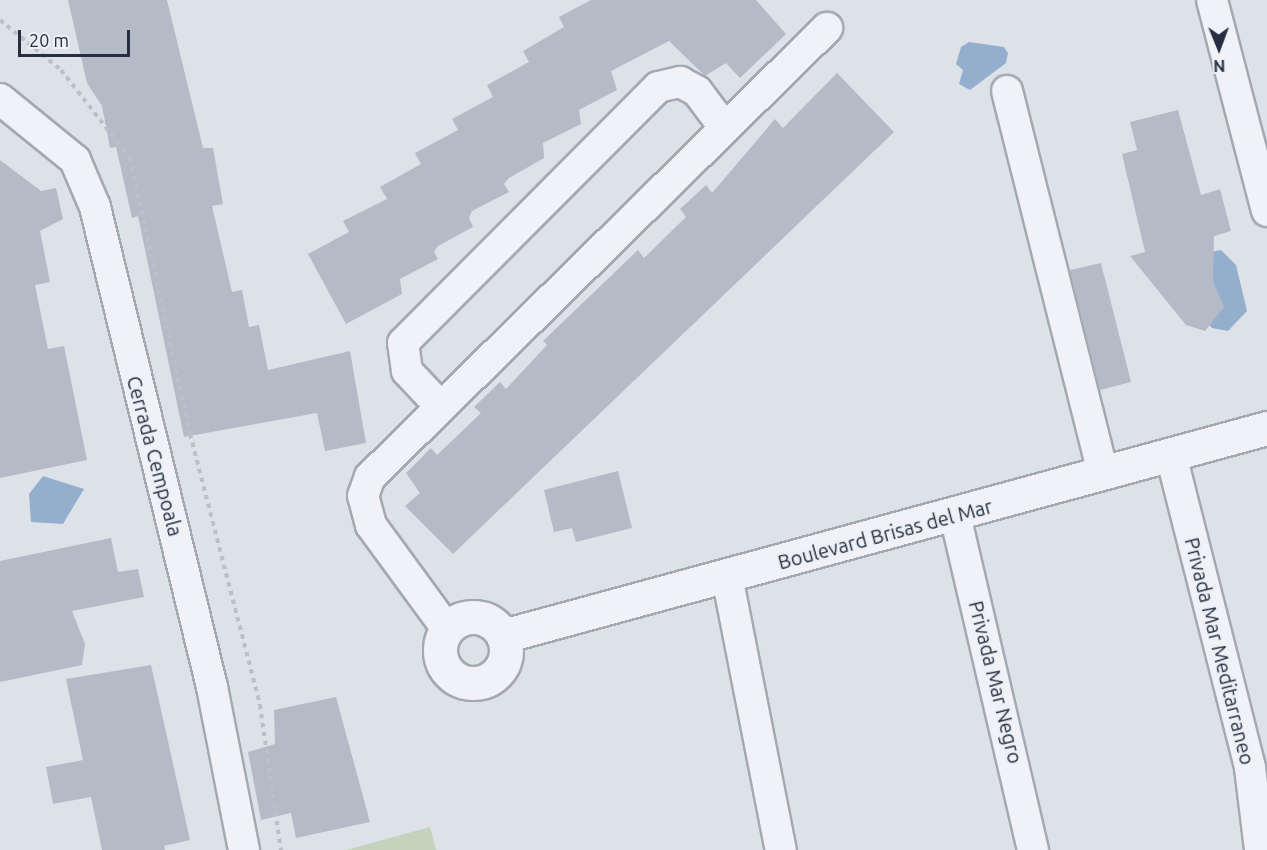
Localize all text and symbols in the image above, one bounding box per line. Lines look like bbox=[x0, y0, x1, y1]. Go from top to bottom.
scale bar bbox=[21, 18, 134, 56]
north arrow bbox=[1189, 18, 1249, 78]
text: 20 m bbox=[29, 30, 69, 50]
text: N bbox=[1213, 57, 1225, 75]
street label: Cerrada Cempoala bbox=[122, 373, 188, 539]
street label: Boulevard Brisas del Mar bbox=[775, 494, 995, 574]
street label: Privada Mar Meditarraneo bbox=[1180, 535, 1260, 767]
street label: Privada Mar Negro bbox=[964, 598, 1028, 766]

